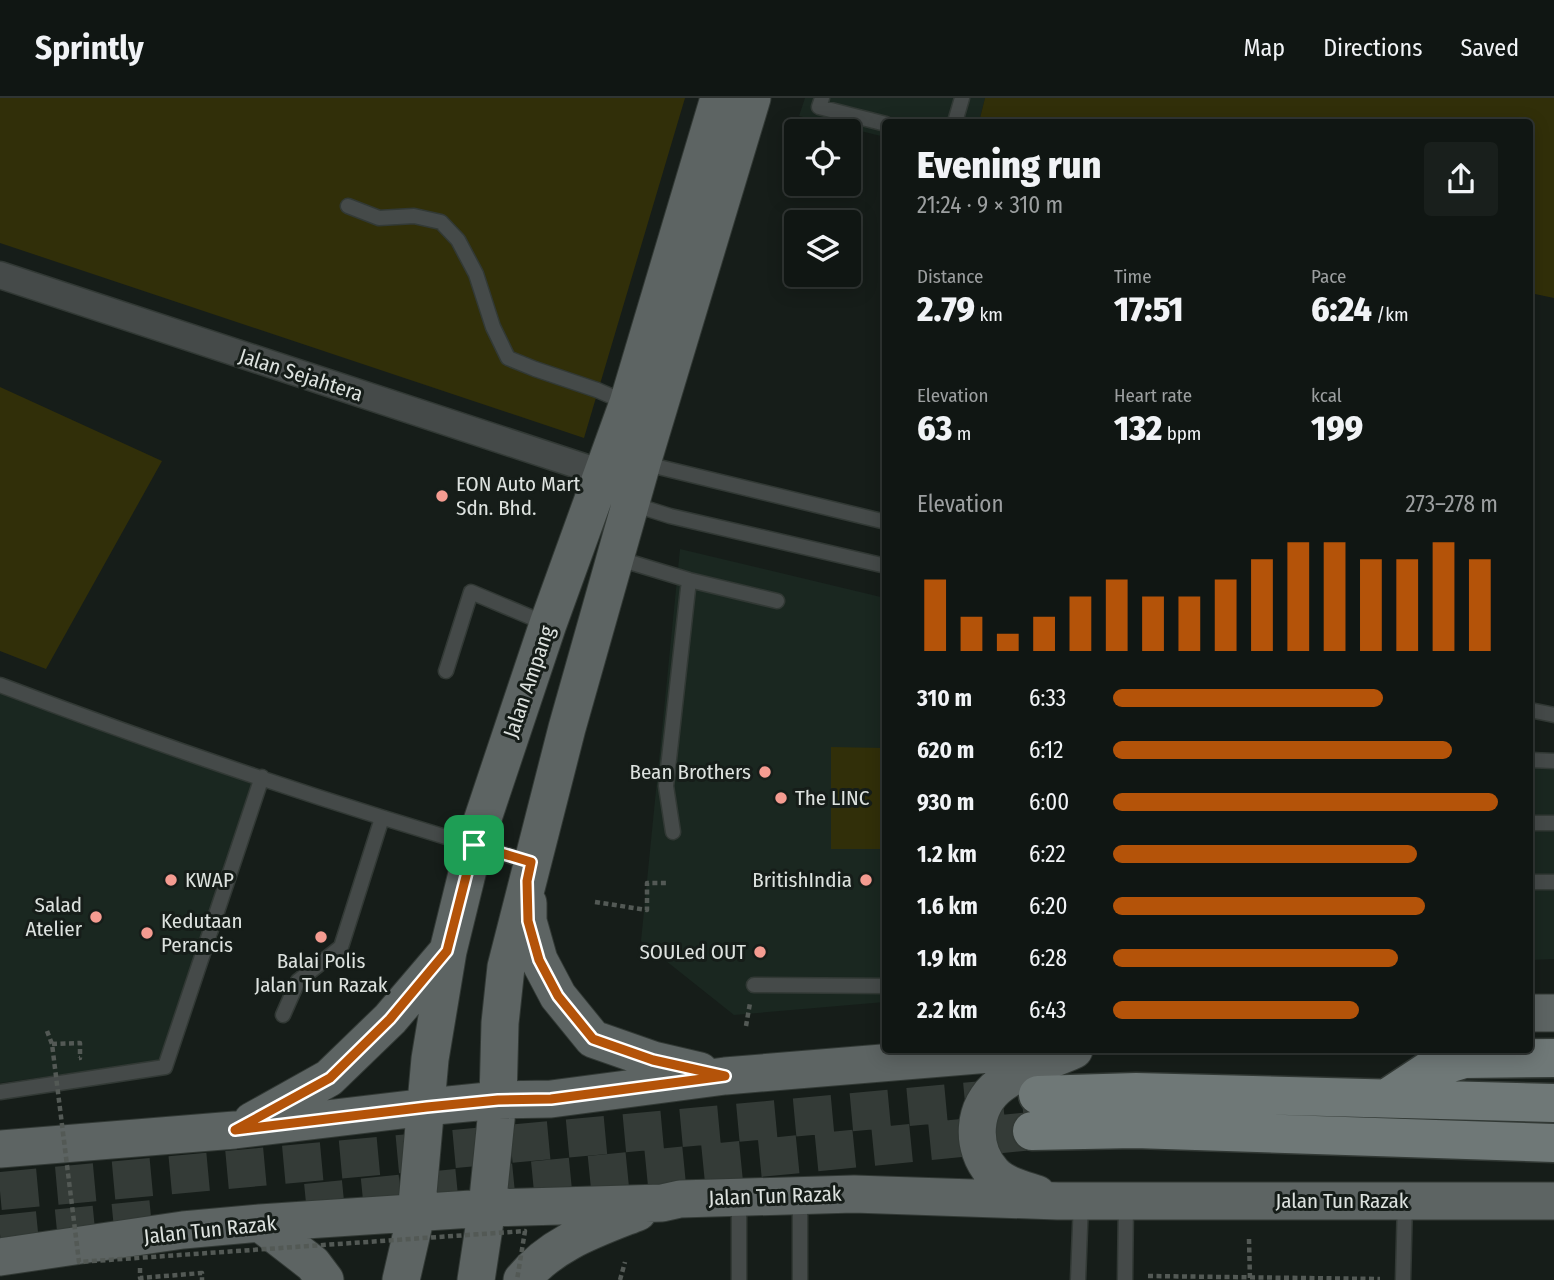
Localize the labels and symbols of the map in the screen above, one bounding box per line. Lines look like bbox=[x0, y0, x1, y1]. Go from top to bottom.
street label: Jalan Sejahtera bbox=[236, 343, 366, 407]
place label: EON Auto Mart Sdn. Bhd. bbox=[456, 471, 581, 521]
marker: EON Auto Mart Sdn. Bhd. bbox=[434, 488, 450, 504]
street label: Jalan Ampang bbox=[498, 622, 560, 742]
place label: Bean Brothers bbox=[629, 759, 751, 785]
marker: Bean Brothers bbox=[757, 764, 773, 780]
place label: The LINC bbox=[795, 785, 870, 811]
marker: The LINC bbox=[773, 790, 789, 806]
pin bbox=[444, 815, 504, 875]
place label: KWAP bbox=[185, 867, 234, 893]
place label: BritishIndia bbox=[752, 867, 852, 893]
marker: KWAP bbox=[163, 872, 179, 888]
marker: BritishIndia bbox=[858, 872, 874, 888]
place label: Salad Atelier bbox=[25, 892, 83, 942]
place label: Kedutaan Perancis bbox=[161, 908, 243, 958]
marker: Salad Atelier bbox=[88, 909, 104, 925]
marker: Kedutaan Perancis bbox=[139, 925, 155, 941]
marker: Balai Polis Jalan Tun Razak bbox=[313, 929, 329, 945]
place label: SOULed OUT bbox=[639, 939, 746, 965]
marker: SOULed OUT bbox=[752, 944, 768, 960]
place label: Balai Polis Jalan Tun Razak bbox=[254, 948, 388, 998]
street label: Jalan Tun Razak bbox=[708, 1181, 842, 1211]
street label: Jalan Tun Razak bbox=[1275, 1188, 1409, 1214]
street label: Jalan Tun Razak bbox=[142, 1210, 278, 1250]

